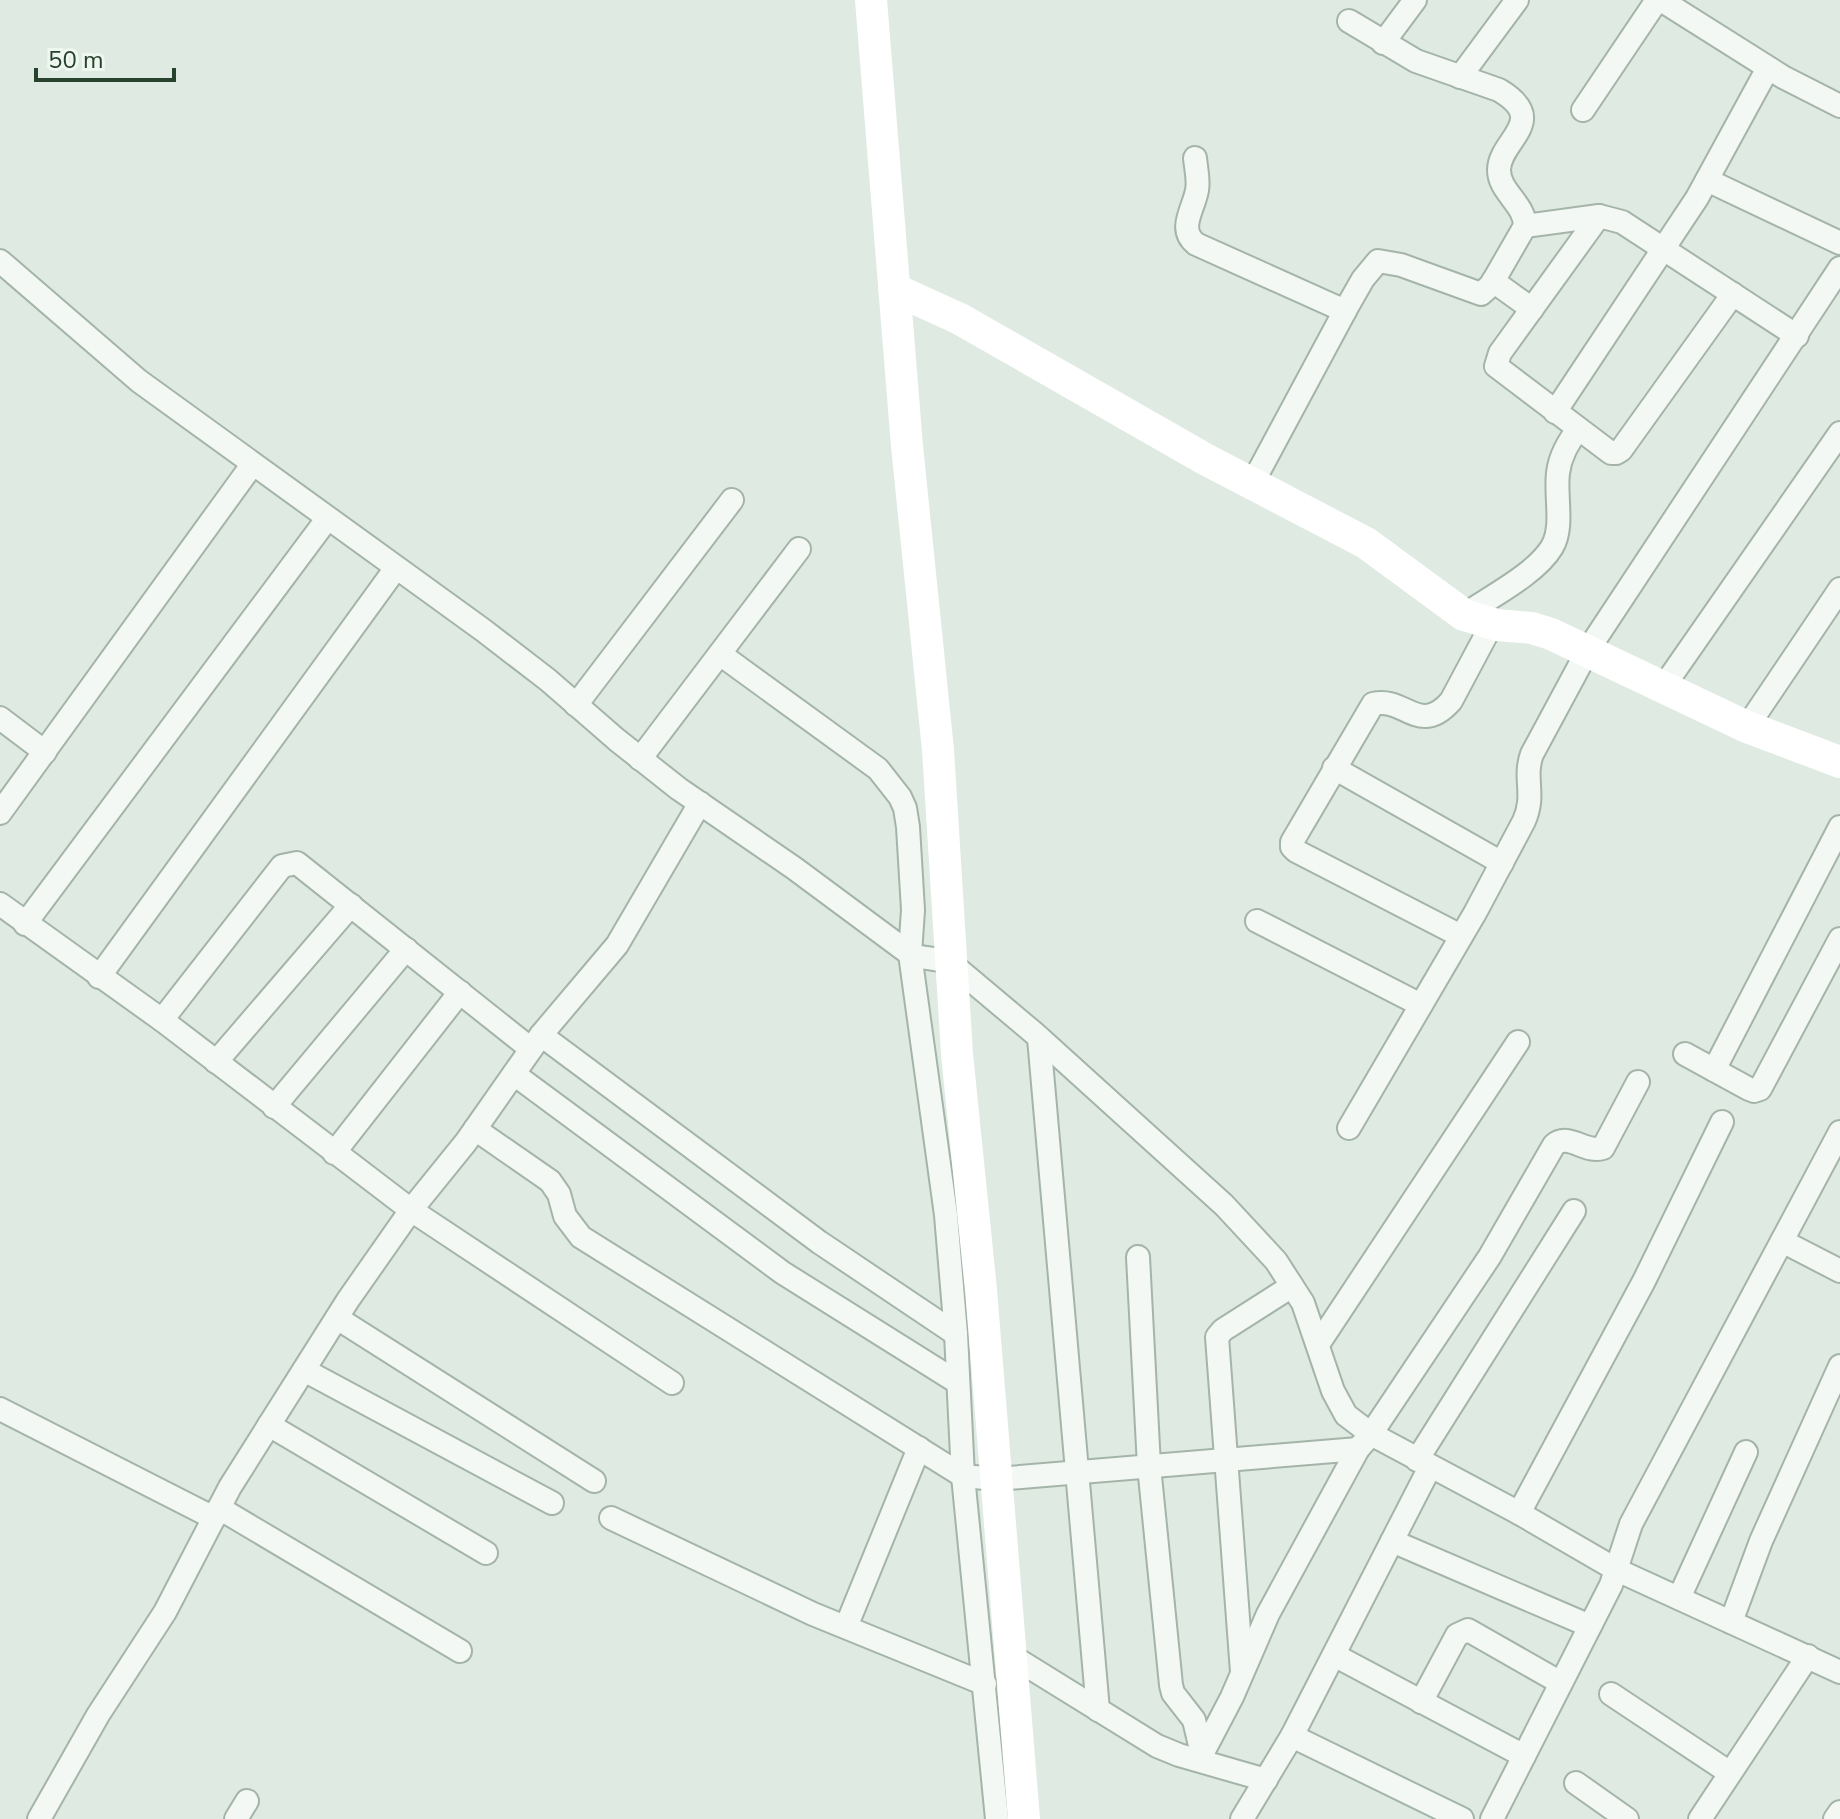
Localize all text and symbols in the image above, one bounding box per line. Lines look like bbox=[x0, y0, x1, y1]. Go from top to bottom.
scale bar bbox=[36, 32, 174, 82]
text: 50 m bbox=[48, 44, 104, 76]

